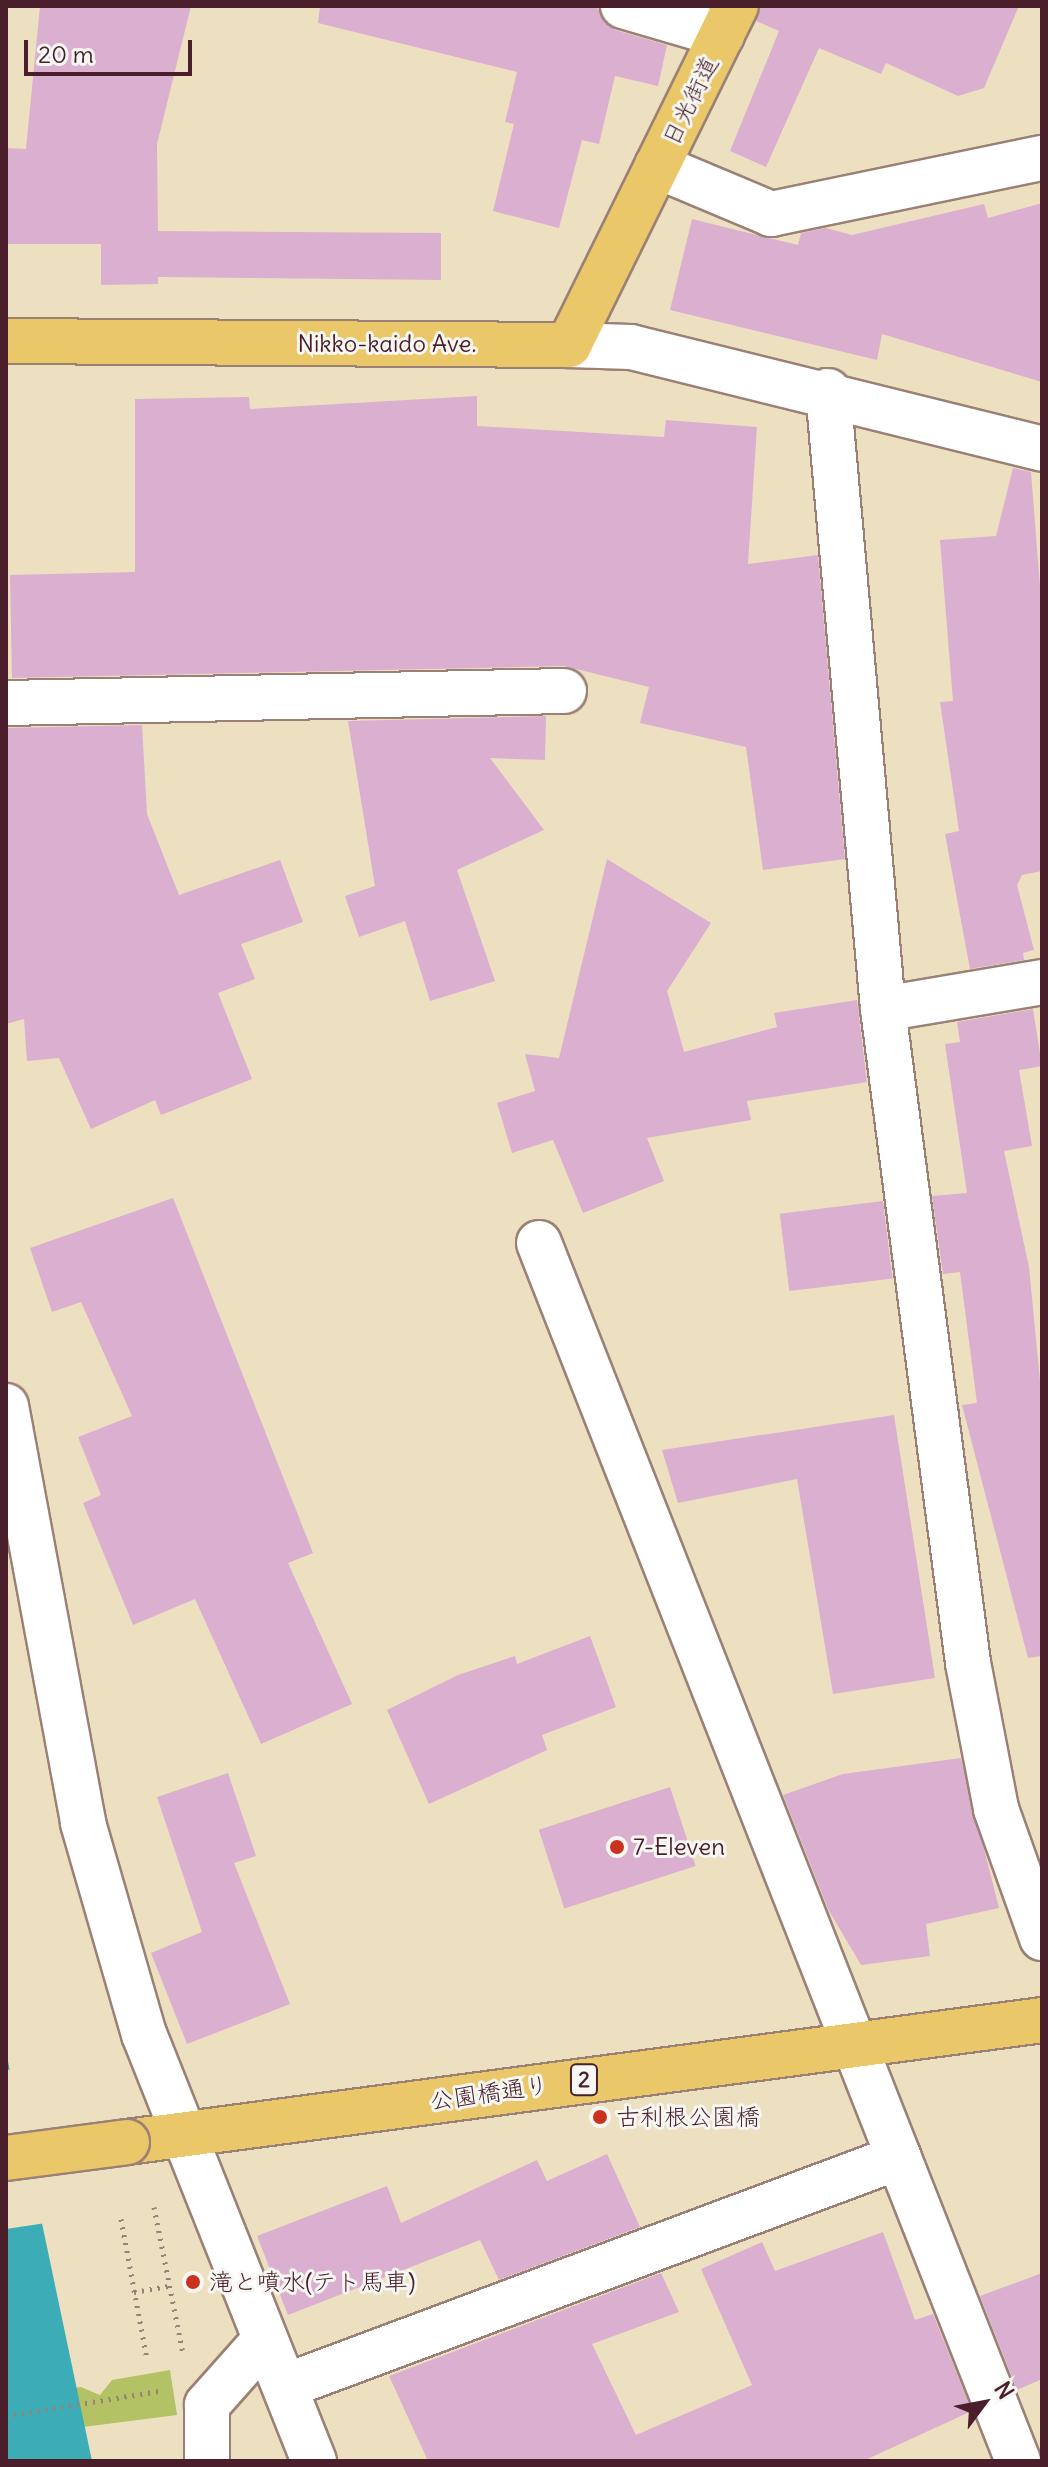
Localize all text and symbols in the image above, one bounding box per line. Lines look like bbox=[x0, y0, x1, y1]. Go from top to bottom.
scale bar bbox=[28, 24, 196, 74]
text: 20 m bbox=[38, 39, 94, 69]
street label: 日光街道 bbox=[656, 52, 724, 150]
street label: Nikko-kaido Ave. bbox=[298, 330, 476, 358]
place label: 7-Eleven bbox=[633, 1833, 725, 1861]
marker: 7-Eleven bbox=[608, 1838, 626, 1856]
road number: 2 bbox=[568, 2062, 600, 2098]
street label: 公園橋通り bbox=[428, 2070, 550, 2116]
place label: 古利根公園橋 bbox=[616, 2103, 760, 2131]
marker: 古利根公園橋 bbox=[591, 2108, 609, 2126]
place label: 滝と噴水(テト馬車) bbox=[209, 2268, 416, 2296]
marker: 滝と噴水(テト馬車) bbox=[184, 2273, 202, 2291]
north arrow bbox=[944, 2363, 1024, 2443]
text: N bbox=[988, 2376, 1020, 2404]

